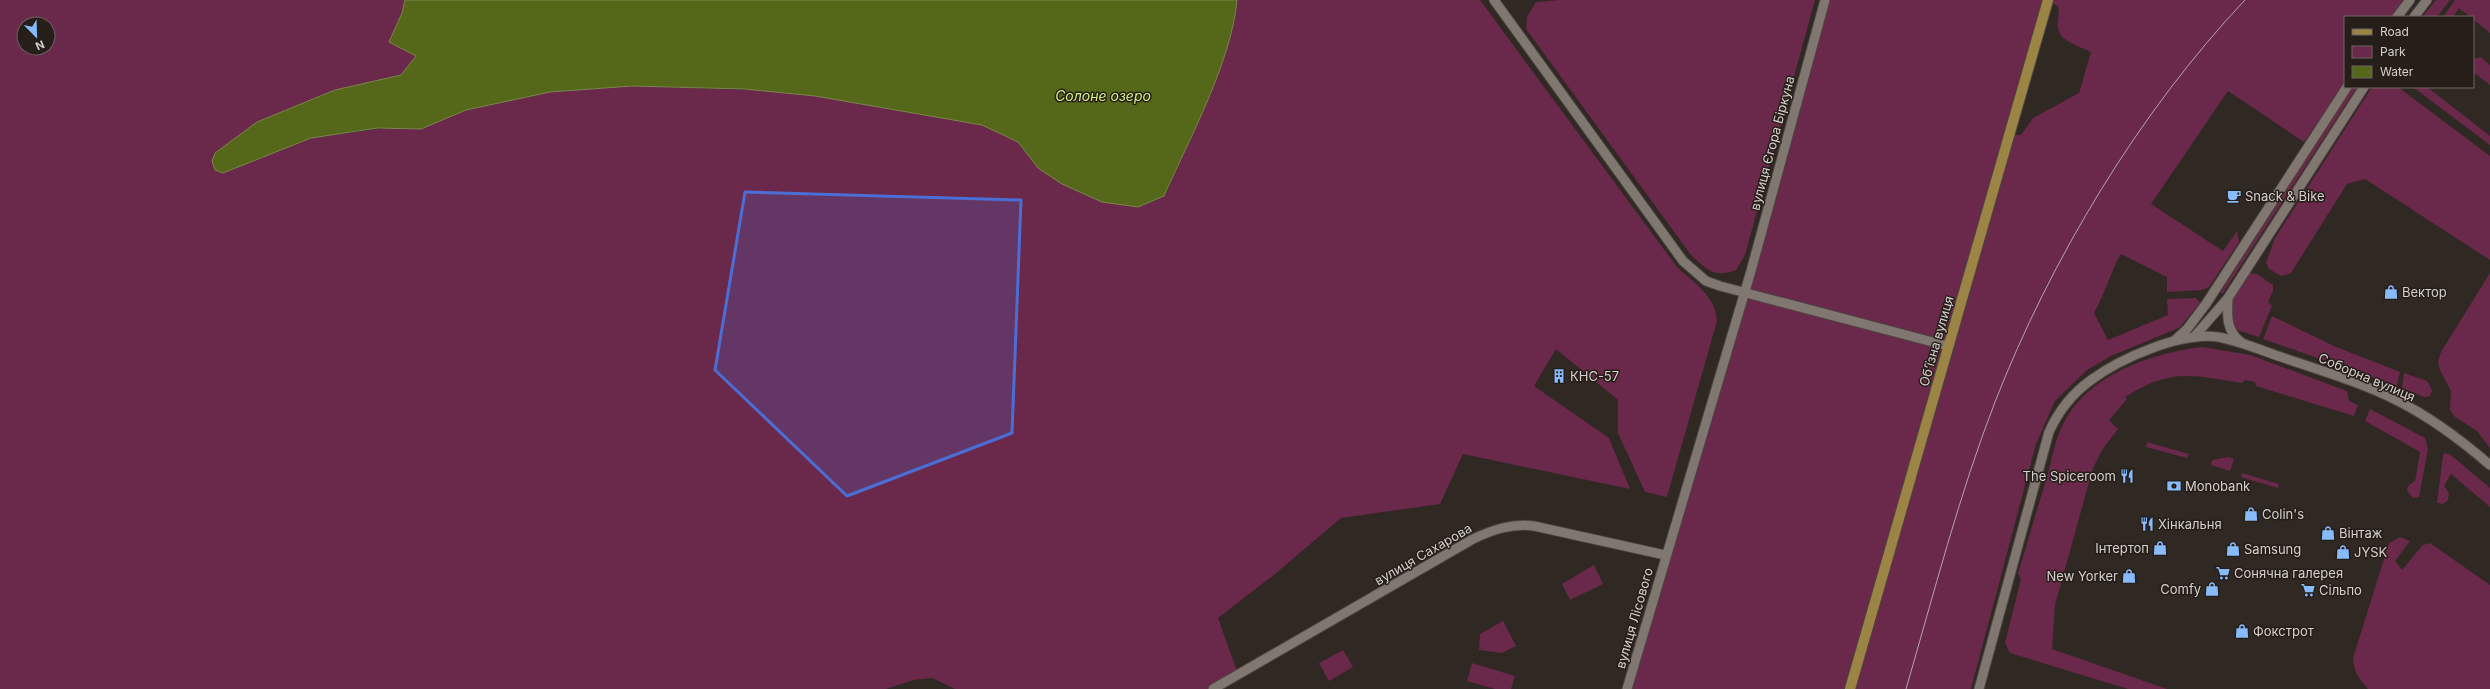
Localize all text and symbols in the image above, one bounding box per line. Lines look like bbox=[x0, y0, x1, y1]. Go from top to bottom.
north arrow bbox=[16, 16, 56, 56]
legend bbox=[2344, 16, 2474, 88]
text: Road bbox=[2380, 24, 2409, 39]
text: N bbox=[33, 37, 47, 53]
text: Park bbox=[2380, 44, 2406, 59]
text: Water bbox=[2380, 64, 2414, 79]
street label: вулиця Єгора Біркуна bbox=[1746, 74, 1798, 212]
water label: Солоне озеро bbox=[1055, 87, 1151, 104]
cafe icon: Snack & Bike bbox=[2226, 188, 2242, 204]
place label: Snack & Bike bbox=[2245, 188, 2325, 204]
shop icon: Вектор bbox=[2383, 284, 2399, 300]
place label: Вектор bbox=[2402, 284, 2447, 300]
street label: Обʼїзна вулиця bbox=[1915, 294, 1957, 388]
street label: Соборна вулиця bbox=[2316, 349, 2418, 405]
building icon: КНС-57 bbox=[1551, 368, 1567, 384]
place label: КНС-57 bbox=[1570, 368, 1619, 384]
place label: The Spiceroom bbox=[2023, 468, 2116, 484]
restaurant icon: The Spiceroom bbox=[2119, 468, 2135, 484]
bank icon: Monobank bbox=[2166, 478, 2182, 494]
place label: Monobank bbox=[2185, 478, 2250, 494]
shop icon: Colin's bbox=[2243, 506, 2259, 522]
place label: Colin's bbox=[2262, 506, 2304, 522]
restaurant icon: Хінкальня bbox=[2139, 516, 2155, 532]
place label: Хінкальня bbox=[2158, 516, 2222, 532]
street label: вулиця Сахарова bbox=[1372, 520, 1474, 588]
shop icon: Вінтаж bbox=[2320, 525, 2336, 541]
place label: Вінтаж bbox=[2339, 525, 2383, 541]
place label: Інтертоп bbox=[2095, 540, 2149, 556]
shop icon: Інтертоп bbox=[2152, 540, 2168, 556]
shop icon: Samsung bbox=[2225, 541, 2241, 557]
place label: Samsung bbox=[2244, 541, 2301, 557]
shop icon: JYSK bbox=[2335, 544, 2351, 560]
place label: JYSK bbox=[2354, 544, 2388, 560]
street label: вулиця Лісового bbox=[1612, 565, 1656, 670]
supermarket icon: Сонячна галерея bbox=[2215, 565, 2231, 581]
place label: Сонячна галерея bbox=[2234, 565, 2343, 581]
place label: New Yorker bbox=[2047, 568, 2118, 584]
shop icon: New Yorker bbox=[2121, 568, 2137, 584]
place label: Comfy bbox=[2160, 581, 2201, 597]
shop icon: Comfy bbox=[2204, 581, 2220, 597]
supermarket icon: Сільпо bbox=[2300, 582, 2316, 598]
place label: Сільпо bbox=[2319, 582, 2362, 598]
shop icon: Фокстрот bbox=[2234, 623, 2250, 639]
place label: Фокстрот bbox=[2253, 623, 2314, 639]

